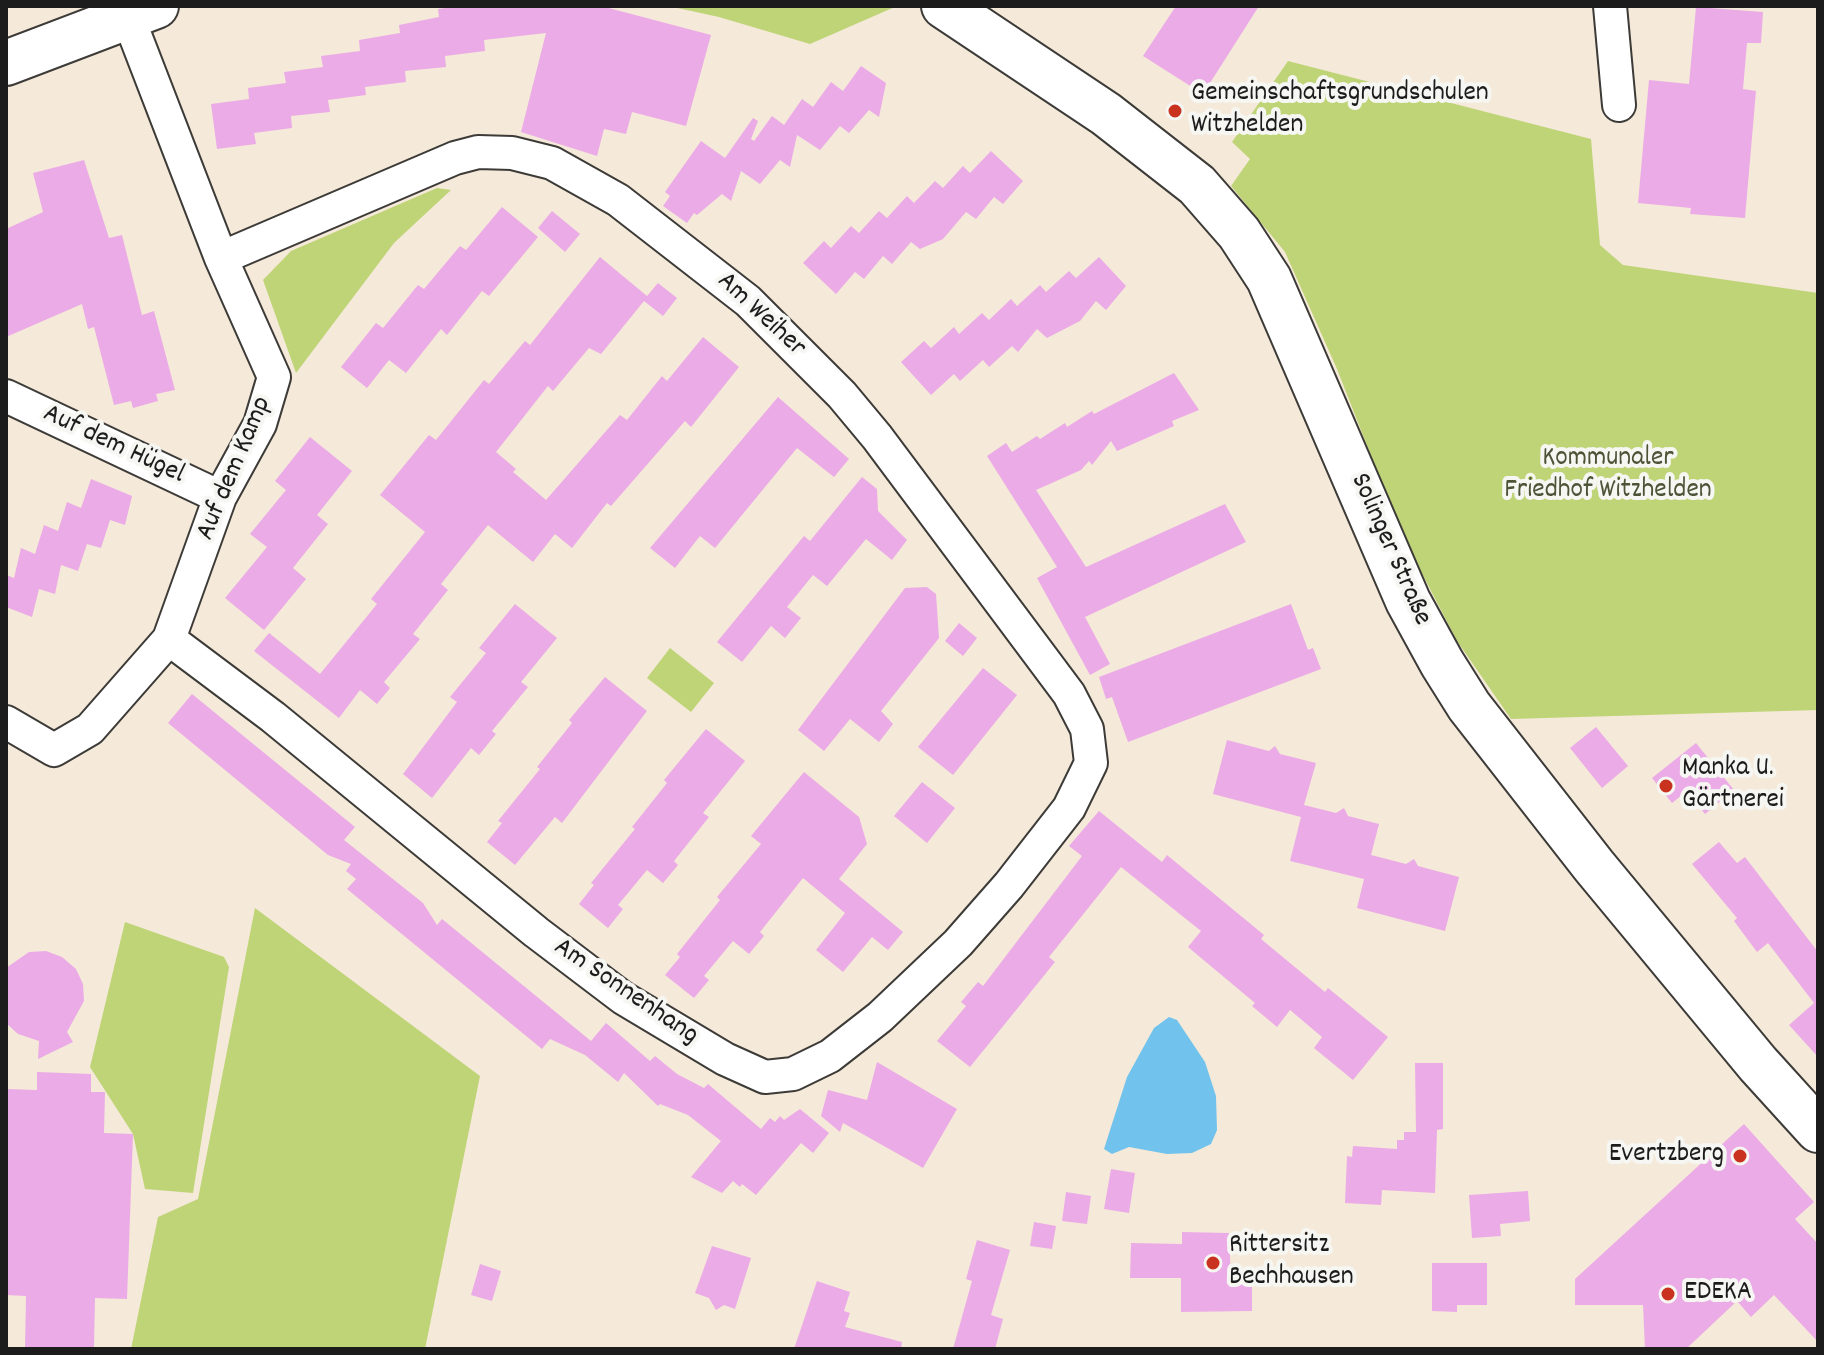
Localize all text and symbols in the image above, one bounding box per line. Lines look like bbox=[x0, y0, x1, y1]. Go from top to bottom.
place label: Gemeinschaftsgrundschulen Witzhelden bbox=[1191, 78, 1489, 144]
marker: Gemeinschaftsgrundschulen Witzhelden bbox=[1166, 102, 1184, 120]
street label: Am Weiher bbox=[708, 266, 812, 366]
street label: Auf dem Kamp bbox=[191, 392, 281, 546]
street label: Auf dem Hügel bbox=[37, 399, 189, 493]
park label: Kommunaler Friedhof Witzhelden bbox=[1504, 443, 1712, 509]
street label: Solinger Straße bbox=[1341, 469, 1437, 631]
place label: Manka U. Gärtnerei bbox=[1682, 753, 1784, 819]
marker: Manka U. Gärtnerei bbox=[1657, 777, 1675, 795]
street label: Am Sonnenhang bbox=[546, 932, 704, 1054]
place label: Evertzberg bbox=[1609, 1139, 1724, 1173]
marker: Evertzberg bbox=[1731, 1147, 1749, 1165]
place label: Rittersitz Bechhausen bbox=[1229, 1230, 1354, 1296]
marker: Rittersitz Bechhausen bbox=[1204, 1254, 1222, 1272]
place label: EDEKA bbox=[1684, 1277, 1752, 1311]
marker: EDEKA bbox=[1659, 1285, 1677, 1303]

